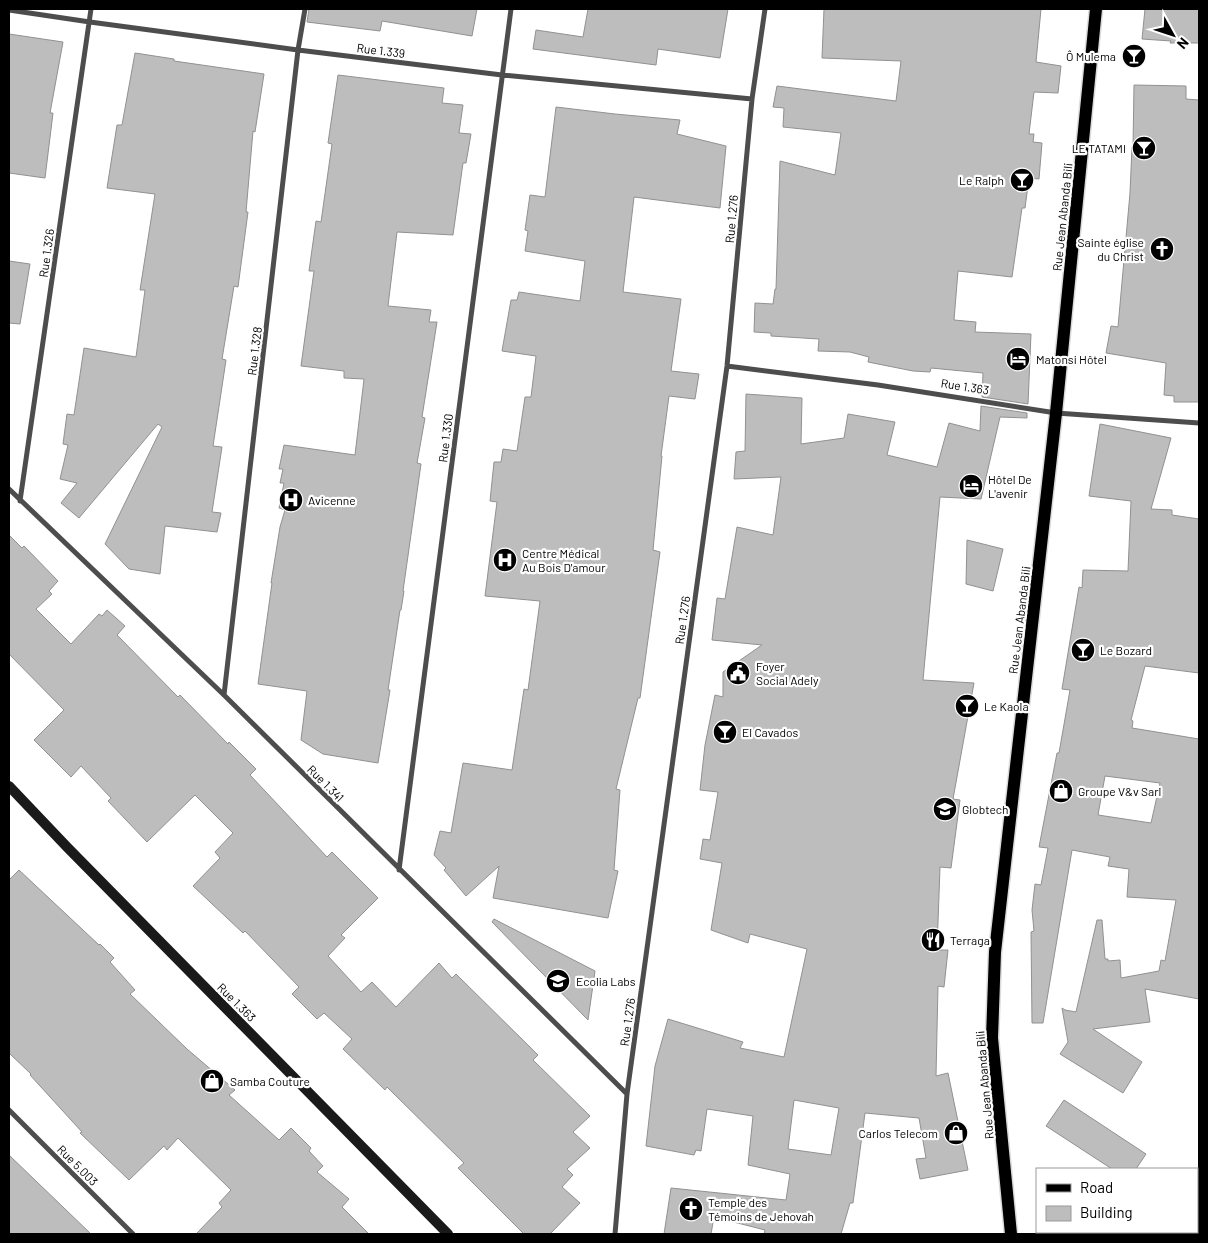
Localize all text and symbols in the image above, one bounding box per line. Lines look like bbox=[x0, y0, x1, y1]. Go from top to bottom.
north arrow bbox=[1148, 10, 1198, 60]
text: N bbox=[1174, 35, 1193, 53]
street label: Rue 1.339 bbox=[356, 40, 406, 60]
bar icon: Ô Mulema bbox=[1121, 43, 1147, 69]
place label: Ô Mulema bbox=[1066, 49, 1116, 63]
bar icon: LE TATAMI bbox=[1131, 135, 1157, 161]
place label: LE TATAMI bbox=[1072, 141, 1126, 155]
street label: Rue Jean Abanda Bili bbox=[1049, 162, 1075, 272]
bar icon: Le Ralph bbox=[1009, 167, 1035, 193]
place label: Le Ralph bbox=[959, 173, 1004, 187]
street label: Rue 1.276 bbox=[722, 194, 740, 244]
street label: Rue 1.326 bbox=[36, 228, 56, 278]
place label: Sainte église du Christ bbox=[1078, 235, 1144, 263]
church icon: Sainte église du Christ bbox=[1149, 236, 1175, 262]
street label: Rue 1.328 bbox=[244, 326, 264, 376]
hotel icon: Matonsi Hôtel bbox=[1005, 346, 1031, 372]
place label: Matonsi Hôtel bbox=[1036, 352, 1107, 366]
street label: Rue 1.363 bbox=[940, 375, 990, 397]
street label: Rue 1.330 bbox=[435, 413, 455, 463]
place label: Hôtel De L'avenir bbox=[988, 472, 1032, 500]
hotel icon: Hôtel De L'avenir bbox=[958, 473, 984, 499]
hospital icon: Avicenne bbox=[278, 487, 304, 513]
place label: Avicenne bbox=[308, 493, 356, 507]
place label: Centre Médical Au Bois D'amour bbox=[522, 546, 606, 574]
hospital icon: Centre Médical Au Bois D'amour bbox=[492, 547, 518, 573]
street label: Rue Jean Abanda Bili bbox=[1005, 565, 1033, 675]
street label: Rue 1.276 bbox=[672, 595, 692, 645]
bar icon: Le Bozard bbox=[1070, 637, 1096, 663]
place label: Le Bozard bbox=[1100, 643, 1152, 657]
place label: Foyer Social Adely bbox=[756, 659, 819, 687]
public building icon: Foyer Social Adely bbox=[725, 660, 751, 686]
bar icon: Le Kaola bbox=[954, 693, 980, 719]
place label: Le Kaola bbox=[984, 699, 1029, 713]
bar icon: El Cavados bbox=[712, 719, 738, 745]
place label: El Cavados bbox=[742, 725, 798, 739]
street label: Rue 1.341 bbox=[305, 762, 347, 804]
shop icon: Groupe V&v Sarl bbox=[1048, 778, 1074, 804]
place label: Groupe V&v Sarl bbox=[1078, 784, 1161, 798]
school or university icon: Globtech bbox=[932, 796, 958, 822]
place label: Globtech bbox=[962, 802, 1009, 816]
restaurant icon: Terraga bbox=[920, 927, 946, 953]
place label: Terraga bbox=[950, 933, 990, 947]
school or university icon: Ecolia Labs bbox=[545, 968, 571, 994]
place label: Ecolia Labs bbox=[576, 974, 636, 988]
street label: Rue 1.363 bbox=[215, 980, 259, 1024]
street label: Rue 1.276 bbox=[617, 997, 637, 1047]
street label: Rue Jean Abanda Bili bbox=[972, 1030, 996, 1140]
shop icon: Samba Couture bbox=[199, 1068, 225, 1094]
place label: Samba Couture bbox=[230, 1074, 310, 1088]
shop icon: Carlos Telecom bbox=[943, 1120, 969, 1146]
place label: Carlos Telecom bbox=[859, 1126, 938, 1140]
street label: Rue 5.003 bbox=[55, 1142, 101, 1188]
legend bbox=[1036, 1168, 1198, 1233]
text: Road bbox=[1080, 1178, 1113, 1196]
place label: Temple des Témoins de Jehovah bbox=[708, 1195, 814, 1223]
church icon: Temple des Témoins de Jehovah bbox=[678, 1196, 704, 1222]
text: Building bbox=[1080, 1203, 1133, 1221]

